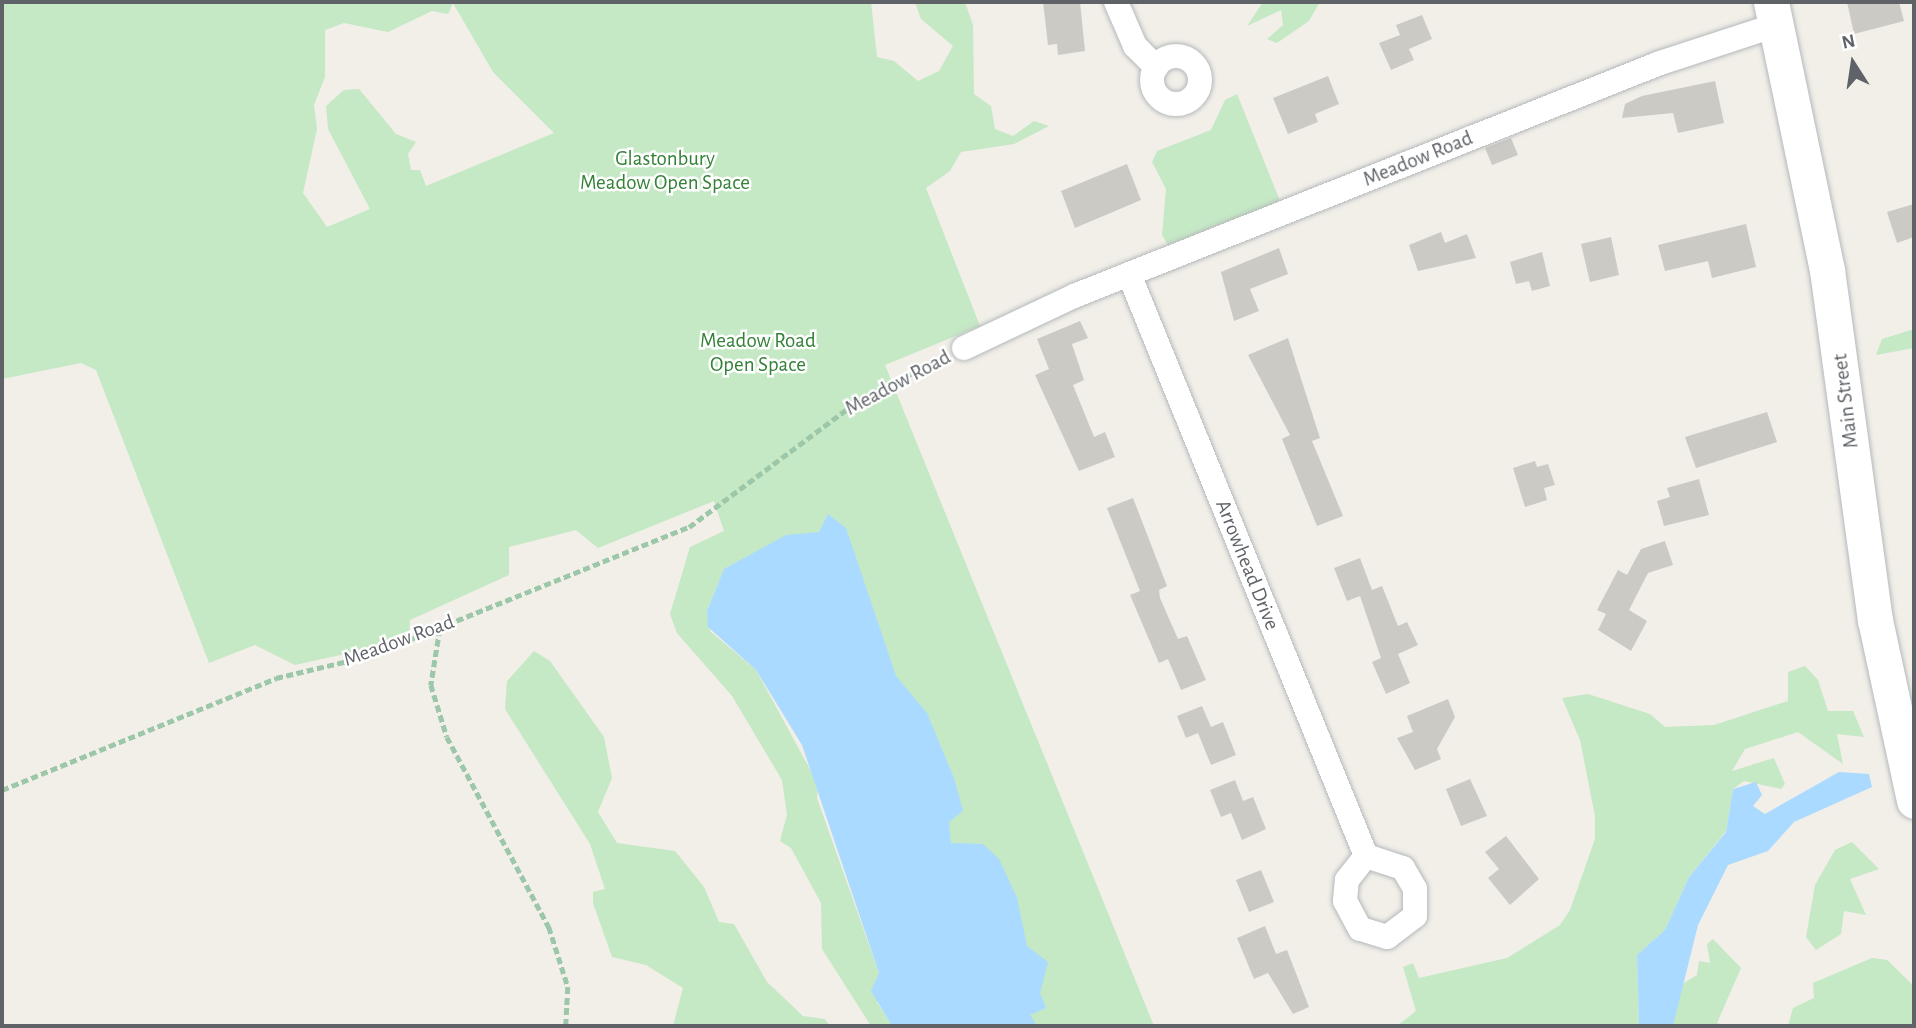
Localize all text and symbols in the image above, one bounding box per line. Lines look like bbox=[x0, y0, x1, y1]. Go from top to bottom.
north arrow bbox=[1818, 28, 1888, 98]
text: N bbox=[1840, 31, 1857, 53]
street label: Meadow Road bbox=[1360, 126, 1476, 192]
park label: Glastonbury Meadow Open Space bbox=[580, 146, 750, 196]
park label: Meadow Road Open Space bbox=[700, 328, 816, 378]
street label: Meadow Road bbox=[841, 345, 955, 421]
street label: Main Street bbox=[1828, 352, 1864, 450]
street label: Arrowhead Drive bbox=[1209, 496, 1285, 634]
street label: Meadow Road bbox=[340, 609, 458, 673]

